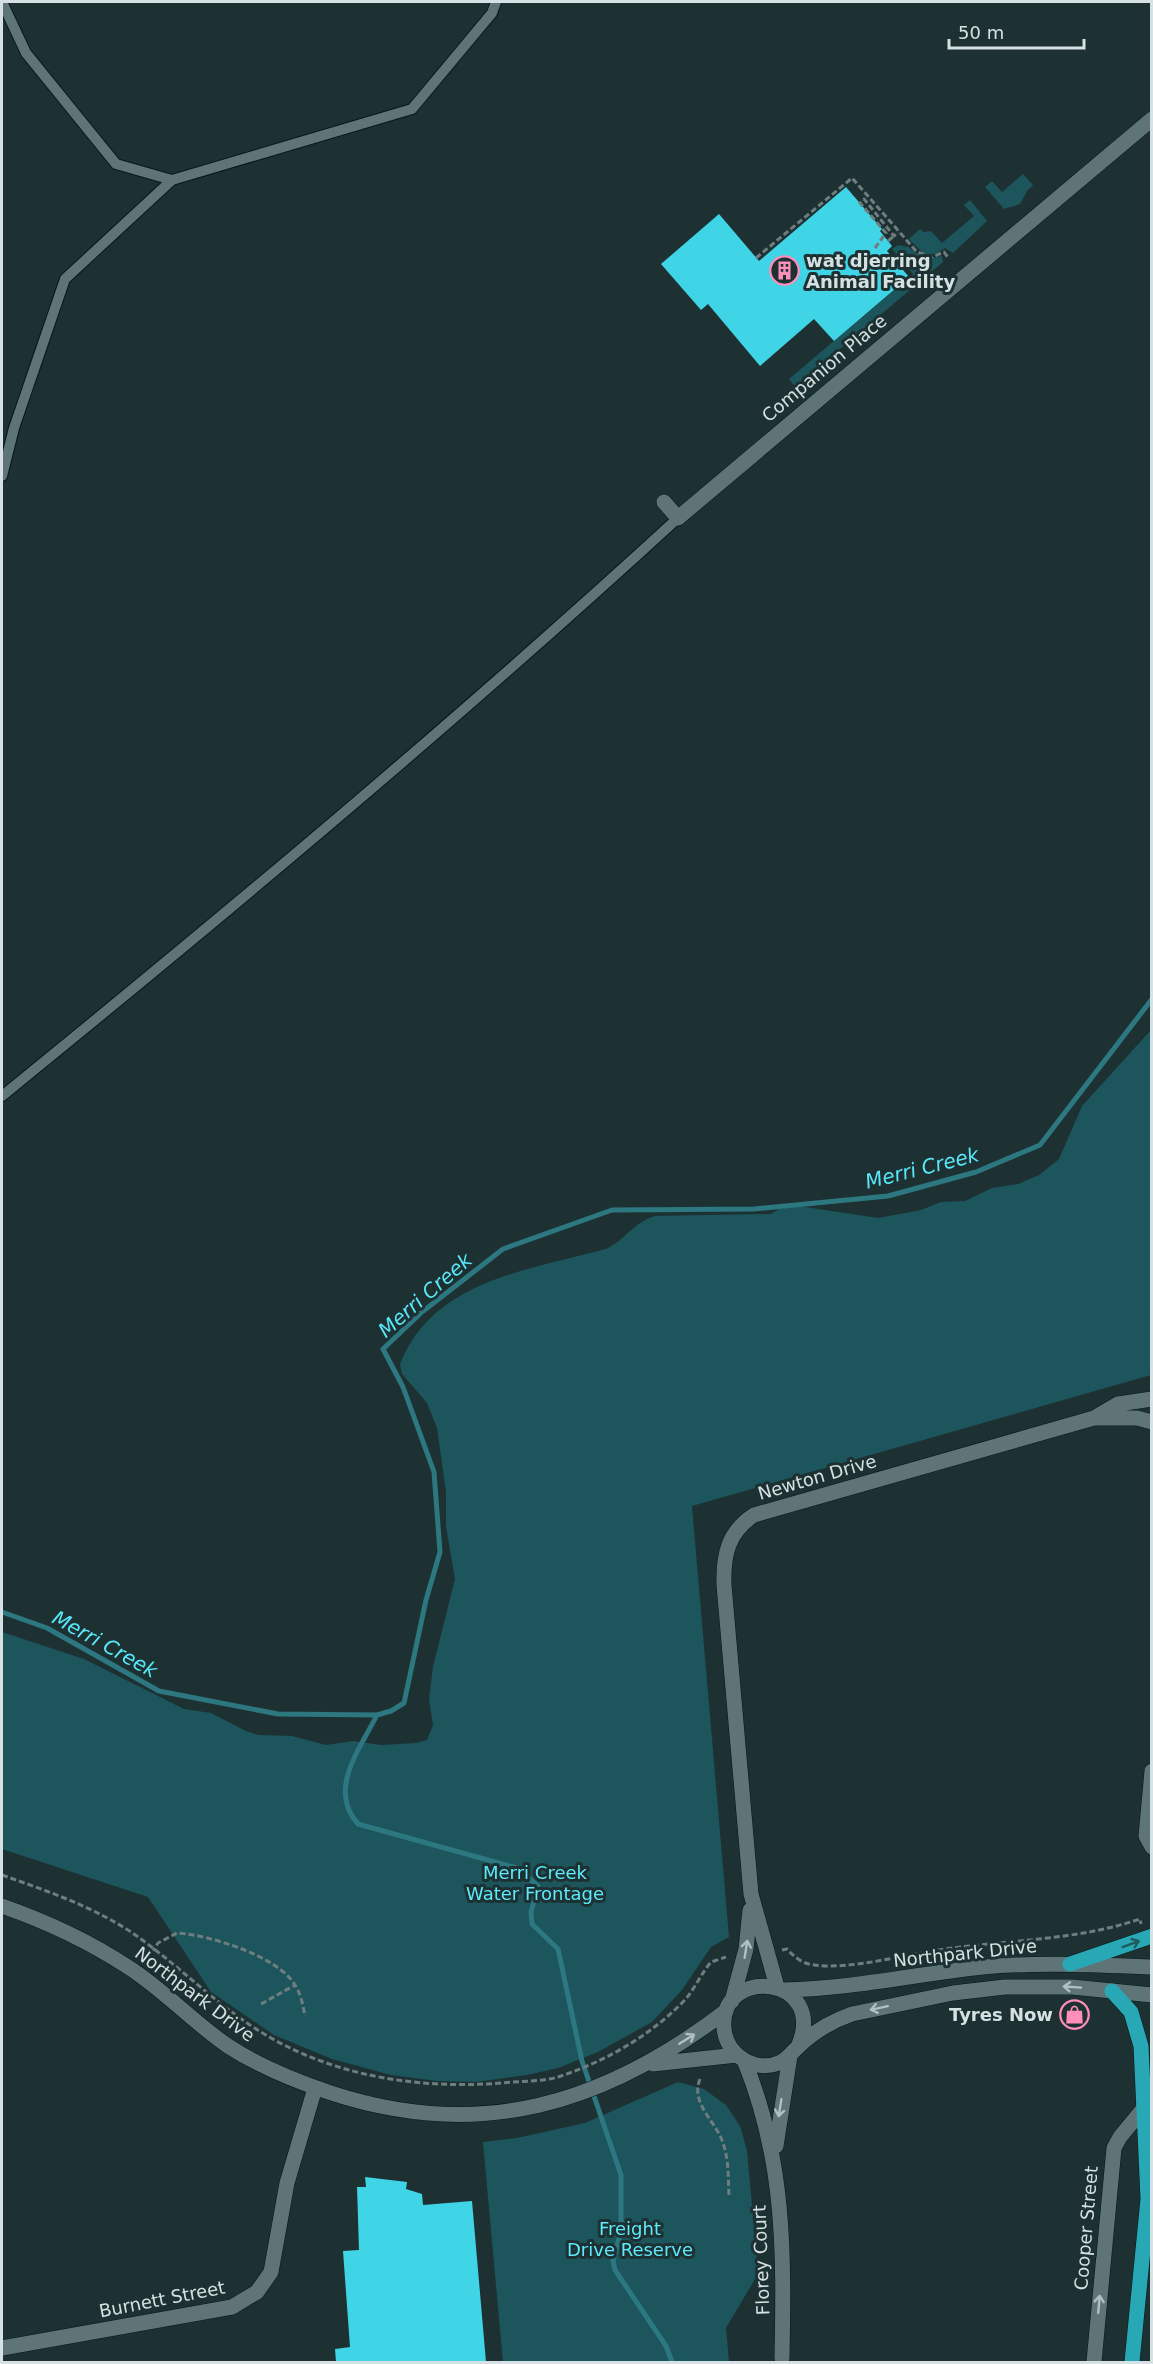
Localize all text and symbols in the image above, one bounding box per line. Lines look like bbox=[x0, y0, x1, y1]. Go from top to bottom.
scale bar bbox=[949, 12, 1084, 50]
text: 50 m bbox=[958, 22, 1004, 43]
place label: wat djerring Animal Facility bbox=[806, 250, 955, 292]
building icon: wat djerring Animal Facility bbox=[769, 254, 801, 286]
street label: Companion Place bbox=[758, 310, 890, 426]
water label: Merri Creek bbox=[863, 1142, 983, 1194]
water label: Merri Creek bbox=[373, 1247, 478, 1342]
street label: Newton Drive bbox=[755, 1450, 879, 1504]
water label: Merri Creek bbox=[48, 1605, 163, 1683]
park label: Merri Creek Water Frontage bbox=[466, 1862, 604, 1904]
street label: Northpark Drive bbox=[892, 1935, 1038, 1971]
one-way arrow bbox=[1121, 1938, 1140, 1949]
one-way arrow bbox=[740, 1939, 751, 1959]
street label: Northpark Drive bbox=[131, 1942, 259, 2046]
one-way arrow bbox=[1063, 1981, 1083, 1992]
shop icon: Tyres Now bbox=[1058, 1998, 1090, 2030]
one-way arrow bbox=[870, 2003, 889, 2015]
place label: Tyres Now bbox=[949, 2004, 1053, 2025]
one-way arrow bbox=[678, 2033, 695, 2045]
one-way arrow bbox=[775, 2098, 786, 2118]
street label: Cooper Street bbox=[1070, 2165, 1102, 2291]
street label: Florey Court bbox=[749, 2205, 773, 2315]
park label: Freight Drive Reserve bbox=[567, 2218, 693, 2260]
street label: Burnett Street bbox=[97, 2276, 227, 2322]
one-way arrow bbox=[1094, 2295, 1105, 2315]

